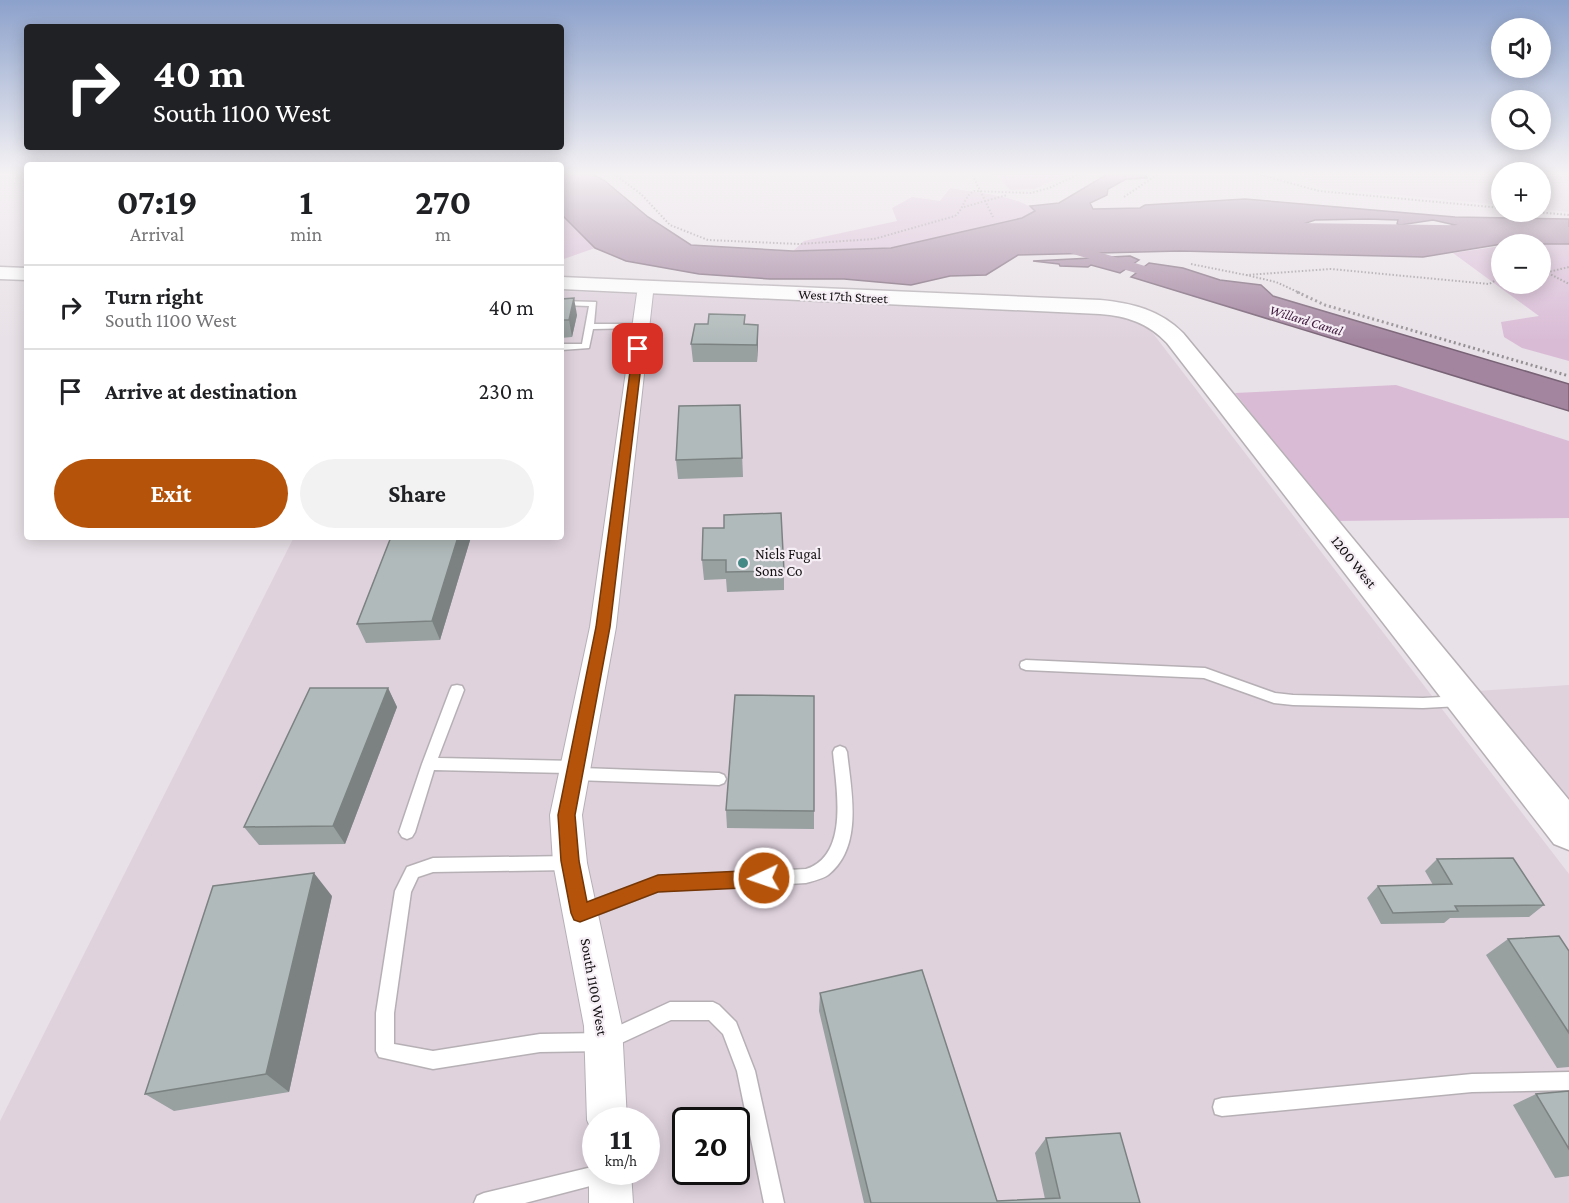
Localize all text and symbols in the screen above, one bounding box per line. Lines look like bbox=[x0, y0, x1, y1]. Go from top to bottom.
map controls bbox=[1491, 18, 1551, 294]
button: sound bbox=[1491, 18, 1551, 78]
icon: right bbox=[54, 48, 132, 126]
text: 40 m bbox=[153, 49, 245, 96]
button: search bbox=[1491, 90, 1551, 150]
text: South 1100 West bbox=[153, 98, 330, 128]
button: + bbox=[1491, 162, 1551, 222]
text: 07:19 bbox=[117, 182, 198, 222]
text: 1 bbox=[300, 182, 313, 222]
text: 270 bbox=[415, 182, 471, 222]
text: Arrival bbox=[130, 223, 184, 245]
text: min bbox=[290, 223, 322, 245]
text: m bbox=[435, 223, 451, 245]
button: − bbox=[1491, 234, 1551, 294]
text: Turn right bbox=[105, 284, 203, 309]
street label: West 17th Street bbox=[798, 286, 889, 306]
icon: right bbox=[54, 291, 87, 324]
text: 40 m bbox=[489, 295, 534, 320]
water label: Willard Canal bbox=[1268, 301, 1345, 339]
text: South 1100 West bbox=[105, 309, 236, 331]
pin bbox=[612, 323, 663, 374]
icon: arrive bbox=[621, 332, 654, 365]
icon: arrive bbox=[54, 375, 87, 408]
text: Arrive at destination bbox=[105, 379, 297, 404]
text: 230 m bbox=[479, 379, 534, 404]
button: Exit bbox=[54, 459, 288, 528]
button: Share bbox=[300, 459, 534, 528]
street label: 1200 West bbox=[1328, 533, 1381, 592]
place label: Niels Fugal Sons Co bbox=[755, 546, 821, 579]
marker: Niels Fugal Sons Co bbox=[736, 556, 750, 570]
position arrow bbox=[732, 846, 796, 910]
street label: South 1100 West bbox=[578, 937, 611, 1038]
speed limit sign: 20 bbox=[672, 1107, 750, 1185]
text: 11 bbox=[610, 1122, 632, 1155]
text: km/h bbox=[605, 1153, 637, 1169]

